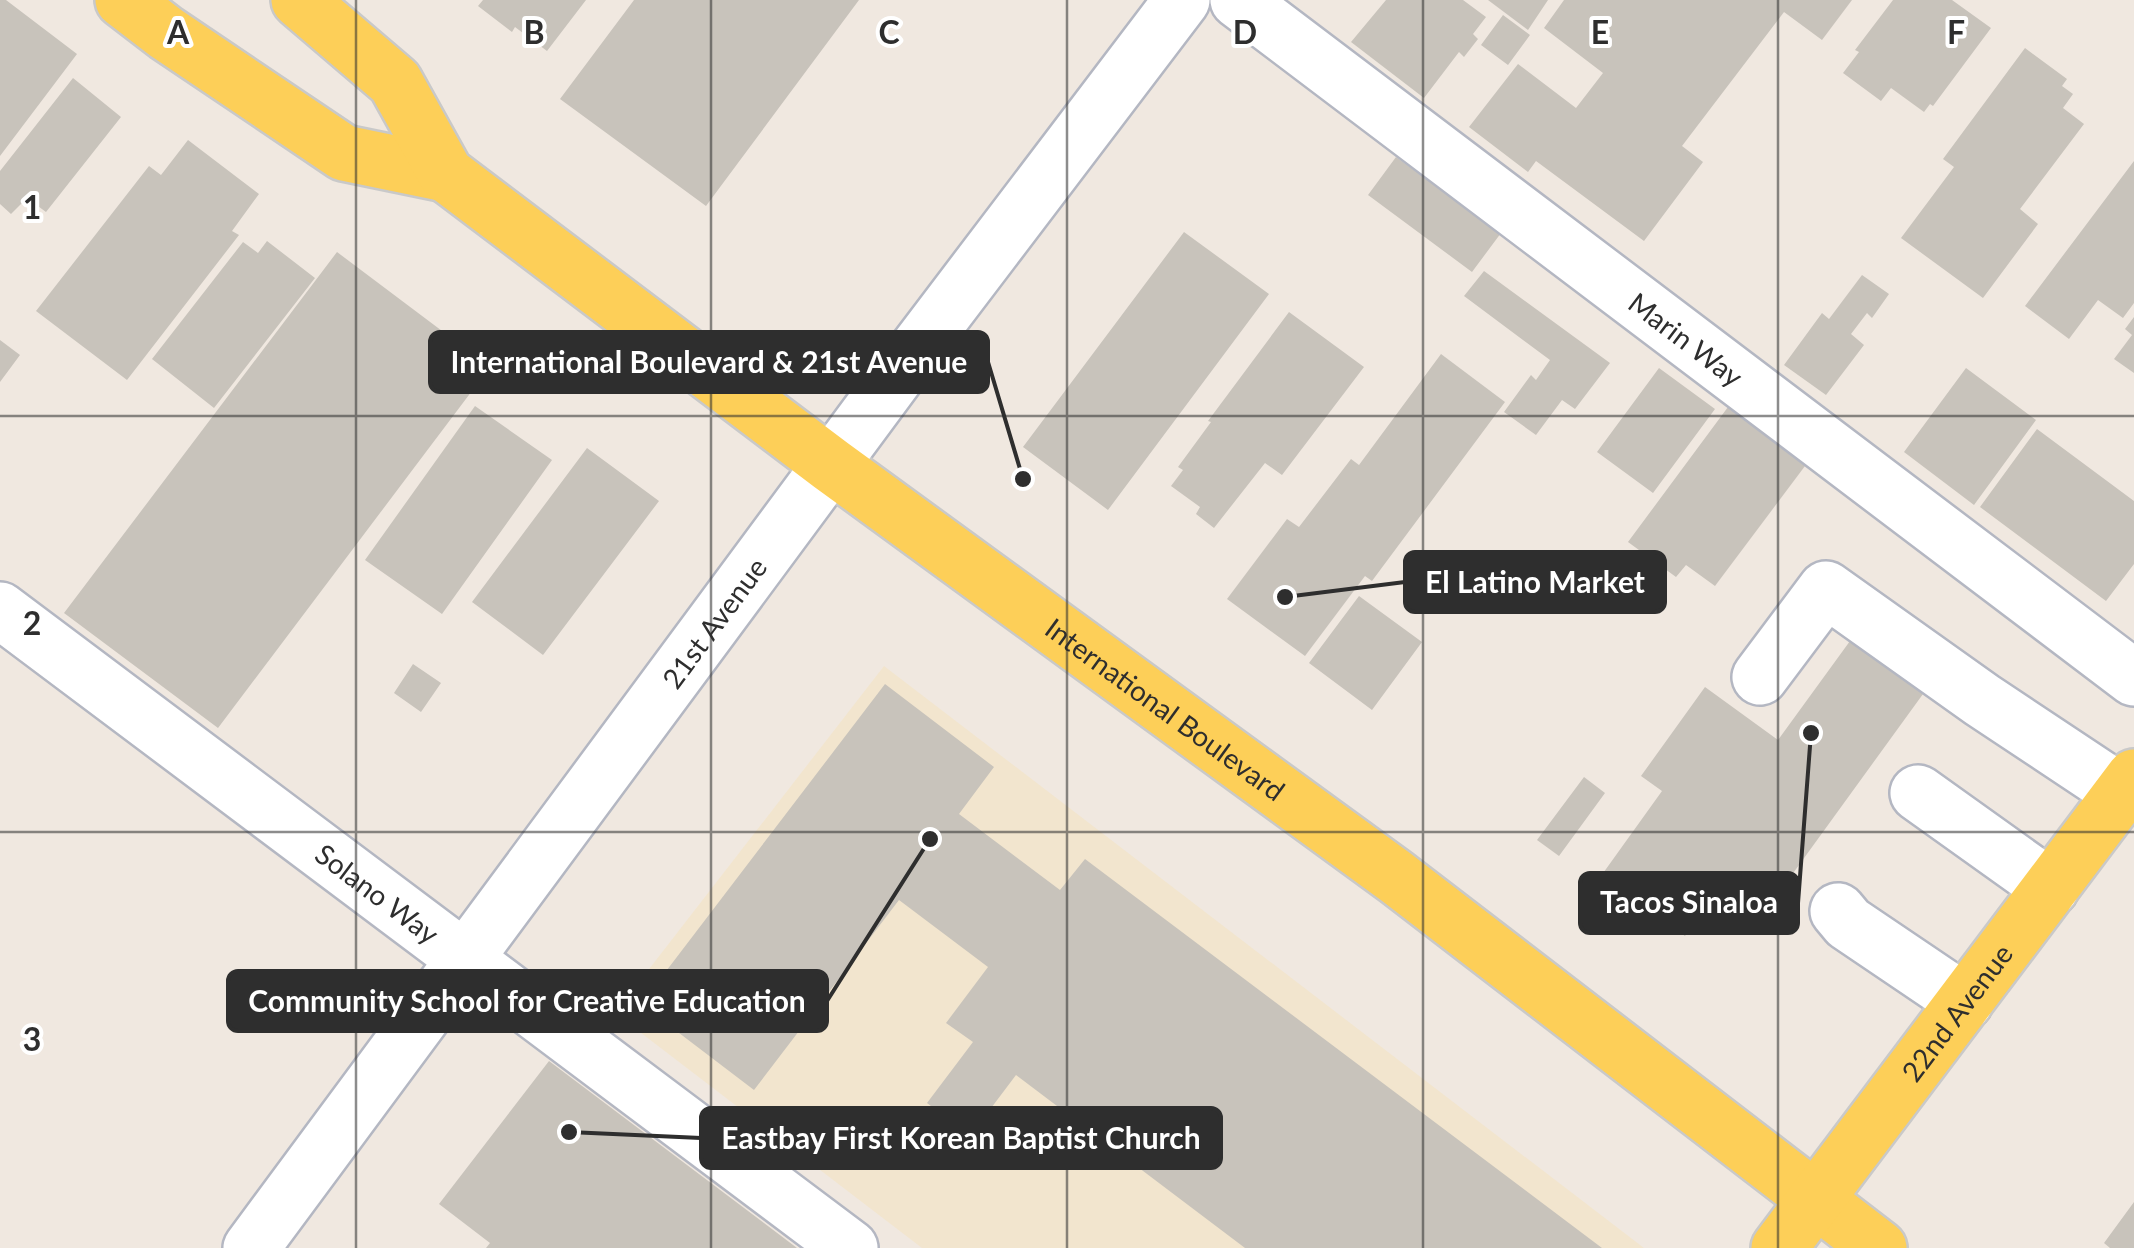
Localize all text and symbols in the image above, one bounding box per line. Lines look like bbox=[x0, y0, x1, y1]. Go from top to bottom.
text: A bbox=[166, 12, 190, 51]
text: B bbox=[523, 12, 545, 51]
text: C bbox=[878, 12, 900, 51]
text: D bbox=[1233, 12, 1257, 51]
text: E bbox=[1591, 12, 1609, 51]
text: F bbox=[1947, 12, 1965, 51]
text: 1 bbox=[23, 187, 41, 226]
street label: Marin Way bbox=[1622, 285, 1750, 394]
callout: International Boulevard & 21st Avenue bbox=[430, 332, 988, 392]
text: International Boulevard & 21st Avenue bbox=[451, 343, 967, 379]
street label: 21st Avenue bbox=[655, 551, 773, 695]
callout: El Latino Market bbox=[1405, 552, 1665, 612]
text: El Latino Market bbox=[1425, 563, 1645, 599]
text: 2 bbox=[23, 603, 41, 642]
street label: International Boulevard bbox=[1039, 610, 1292, 807]
street label: Solano Way bbox=[309, 836, 446, 951]
callout: Tacos Sinaloa bbox=[1580, 873, 1798, 933]
text: Tacos Sinaloa bbox=[1600, 883, 1778, 919]
street label: 22nd Avenue bbox=[1894, 937, 2019, 1088]
callout: Community School for Creative Education bbox=[228, 971, 827, 1031]
text: Community School for Creative Education bbox=[248, 982, 806, 1018]
text: 3 bbox=[23, 1019, 41, 1058]
callout: Eastbay First Korean Baptist Church bbox=[701, 1108, 1221, 1168]
text: Eastbay First Korean Baptist Church bbox=[721, 1119, 1201, 1155]

